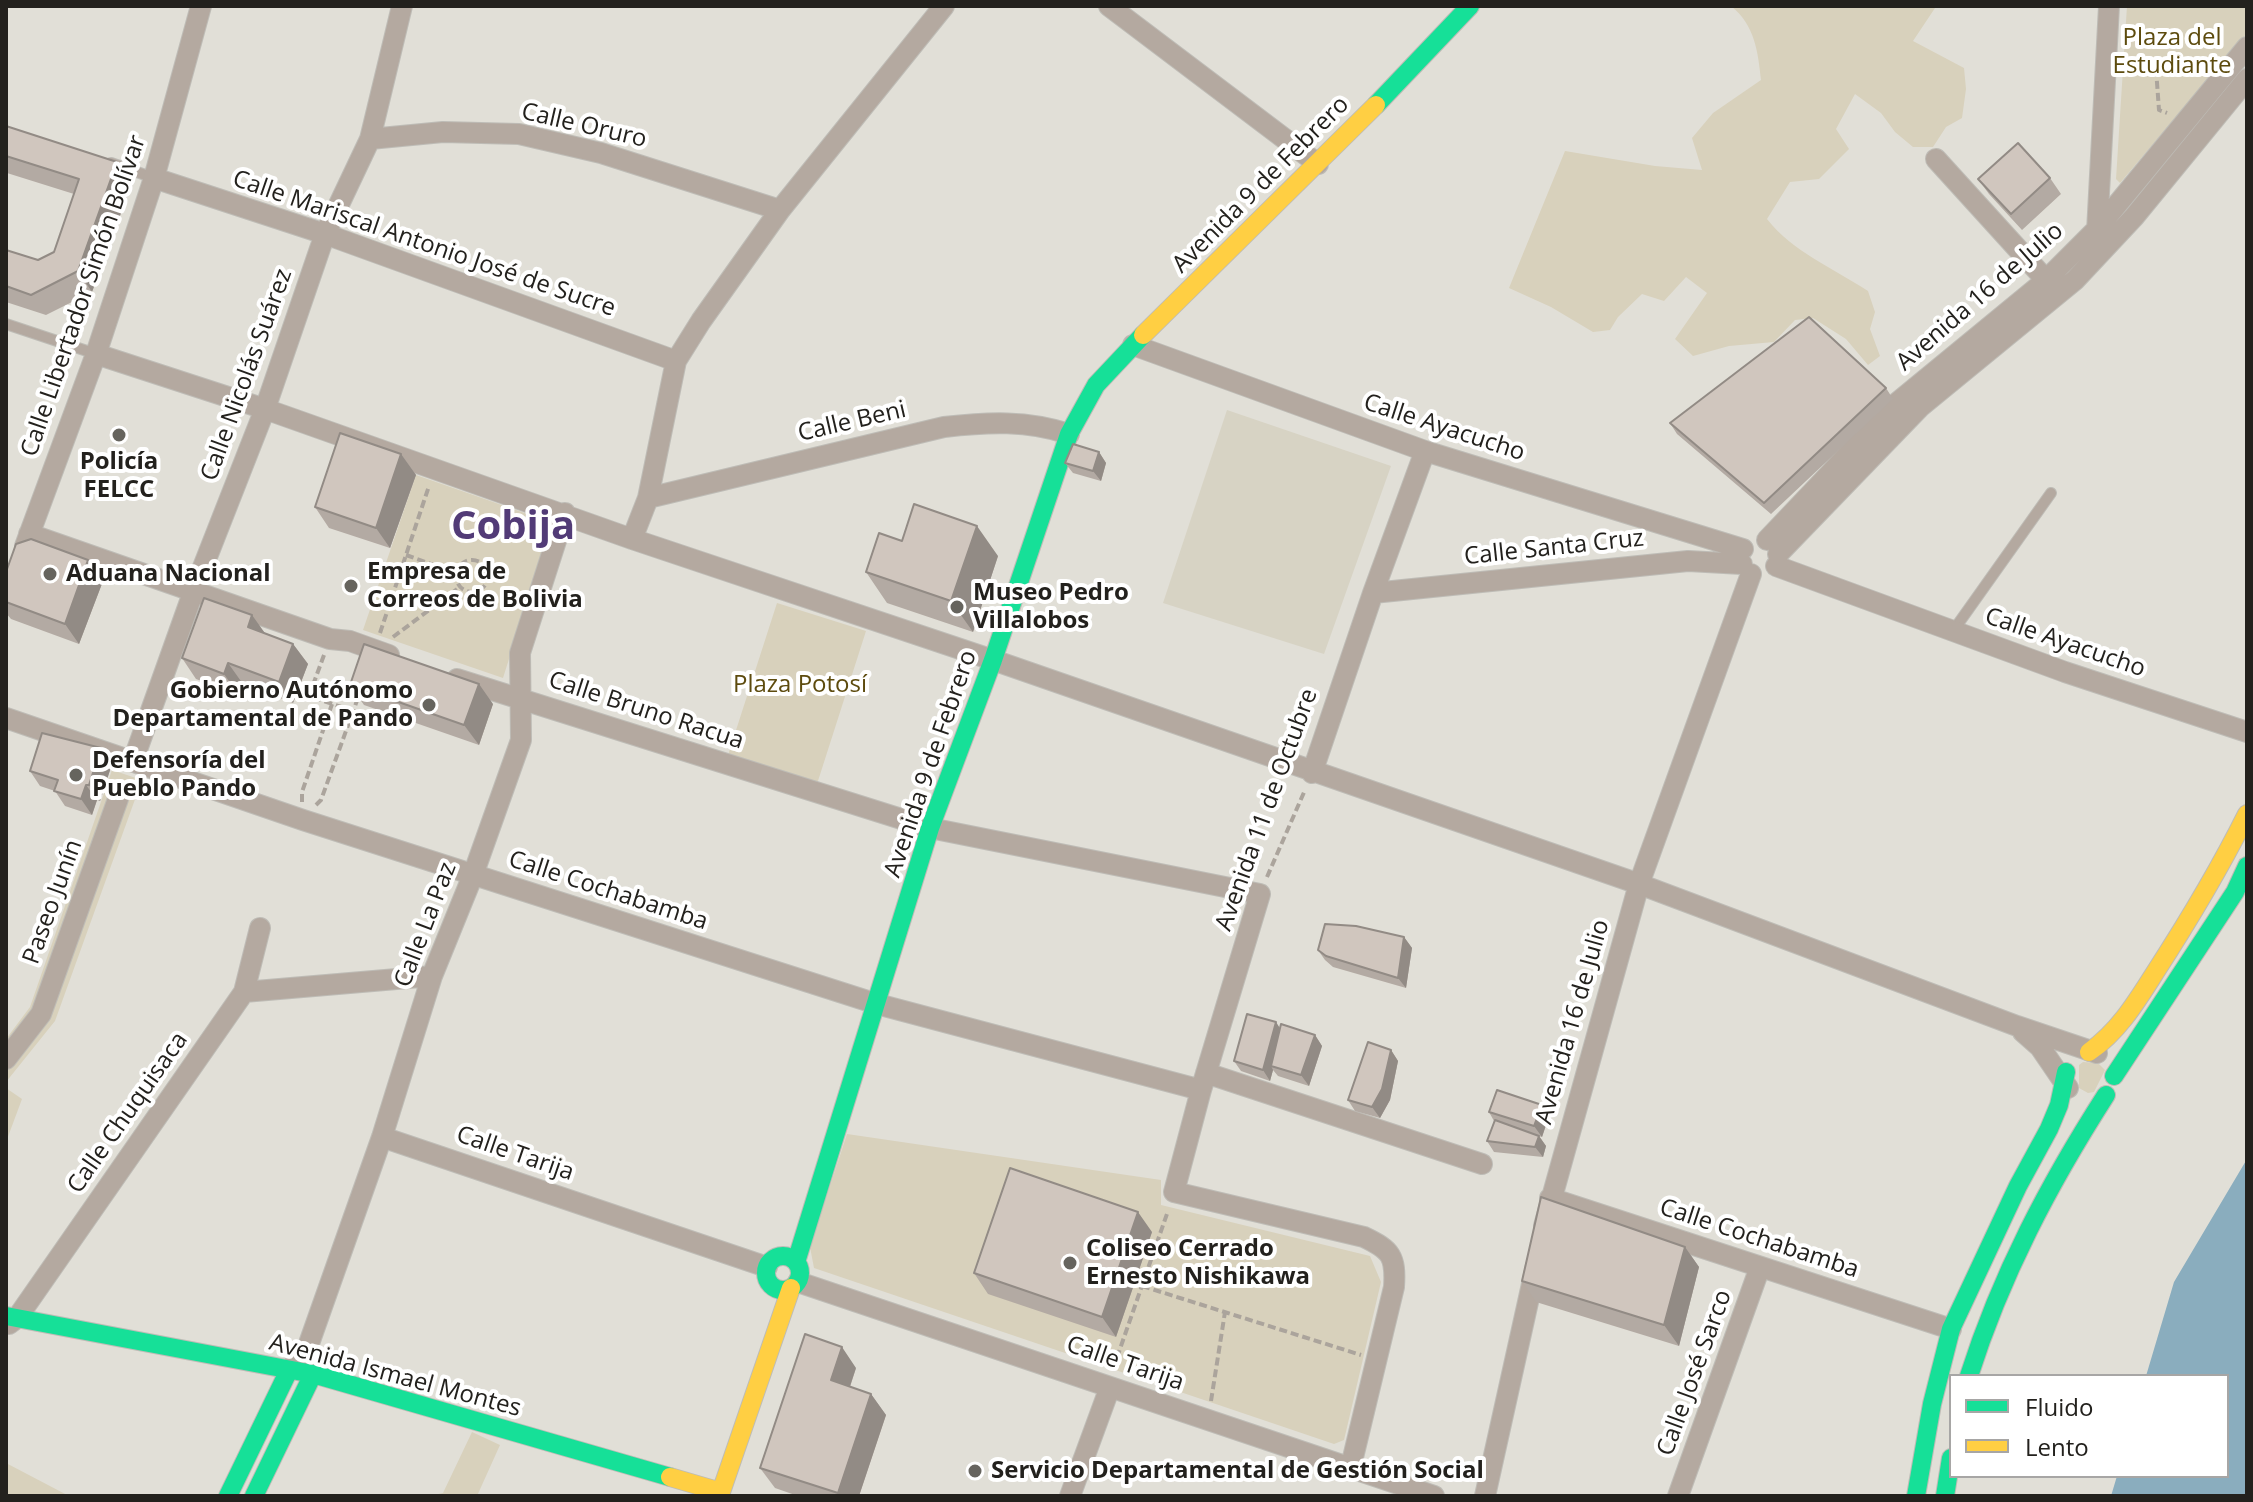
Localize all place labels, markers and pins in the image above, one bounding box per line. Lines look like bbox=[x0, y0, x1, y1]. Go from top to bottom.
marker: Policía FELCC bbox=[110, 426, 128, 444]
place label: Policía FELCC bbox=[80, 448, 158, 504]
place label: Empresa de Correos de Bolivia bbox=[367, 558, 583, 614]
place label: Aduana Nacional bbox=[66, 560, 271, 588]
marker: Aduana Nacional bbox=[41, 565, 59, 583]
marker: Empresa de Correos de Bolivia bbox=[342, 577, 360, 595]
place label: Museo Pedro Villalobos bbox=[973, 579, 1129, 635]
marker: Museo Pedro Villalobos bbox=[948, 598, 966, 616]
place label: Gobierno Autónomo Departamental de Pando bbox=[113, 677, 413, 733]
marker: Gobierno Autónomo Departamental de Pando bbox=[420, 696, 438, 714]
place label: Defensoría del Pueblo Pando bbox=[92, 747, 266, 803]
marker: Defensoría del Pueblo Pando bbox=[67, 766, 85, 784]
place label: Coliseo Cerrado Ernesto Nishikawa bbox=[1086, 1235, 1310, 1291]
marker: Coliseo Cerrado Ernesto Nishikawa bbox=[1061, 1254, 1079, 1272]
place label: Servicio Departamental de Gestión Social bbox=[991, 1457, 1484, 1485]
marker: Servicio Departamental de Gestión Social bbox=[966, 1462, 984, 1480]

